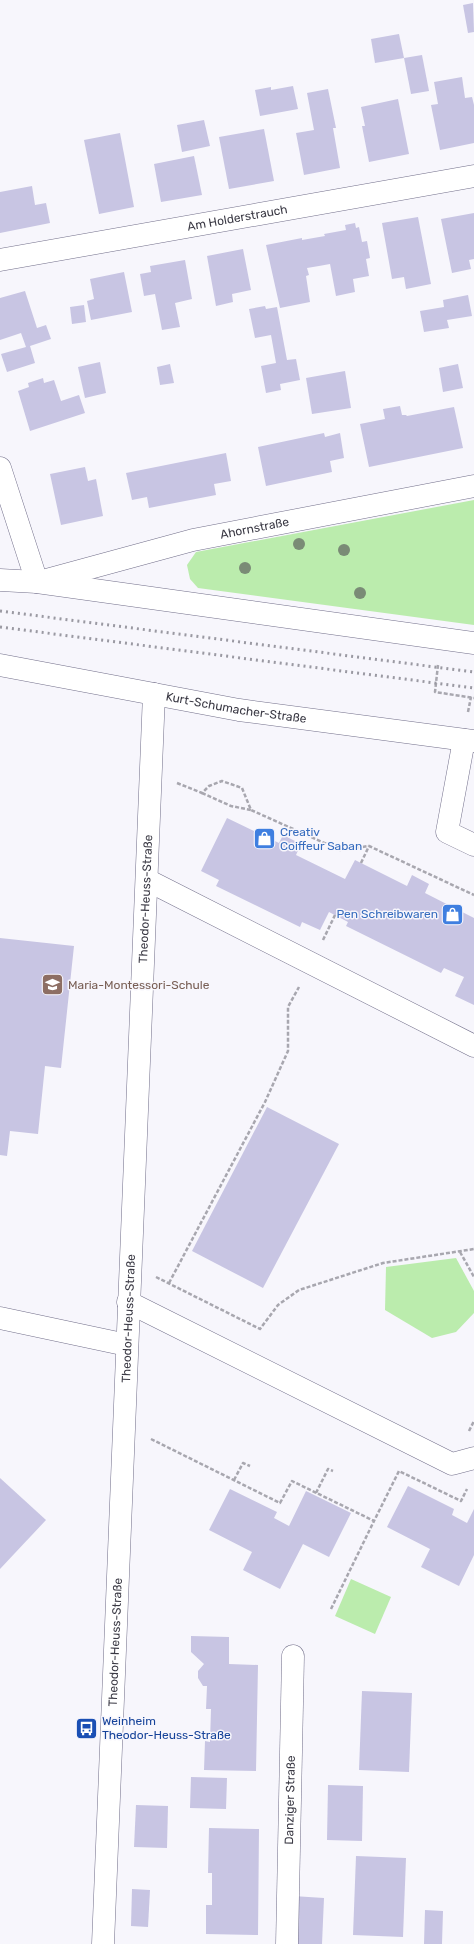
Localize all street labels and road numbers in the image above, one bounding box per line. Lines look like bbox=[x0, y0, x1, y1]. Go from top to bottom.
street label: Am Holderstrauch bbox=[186, 202, 289, 234]
street label: Ahornstraße bbox=[219, 515, 290, 542]
street label: Kurt-Schumacher-Straße bbox=[165, 689, 308, 726]
street label: Theodor-Heuss-Straße bbox=[136, 834, 155, 964]
street label: Theodor-Heuss-Straße bbox=[119, 1254, 138, 1383]
street label: Theodor-Heuss-Straße bbox=[106, 1577, 125, 1707]
street label: Danziger Straße bbox=[282, 1755, 298, 1845]

